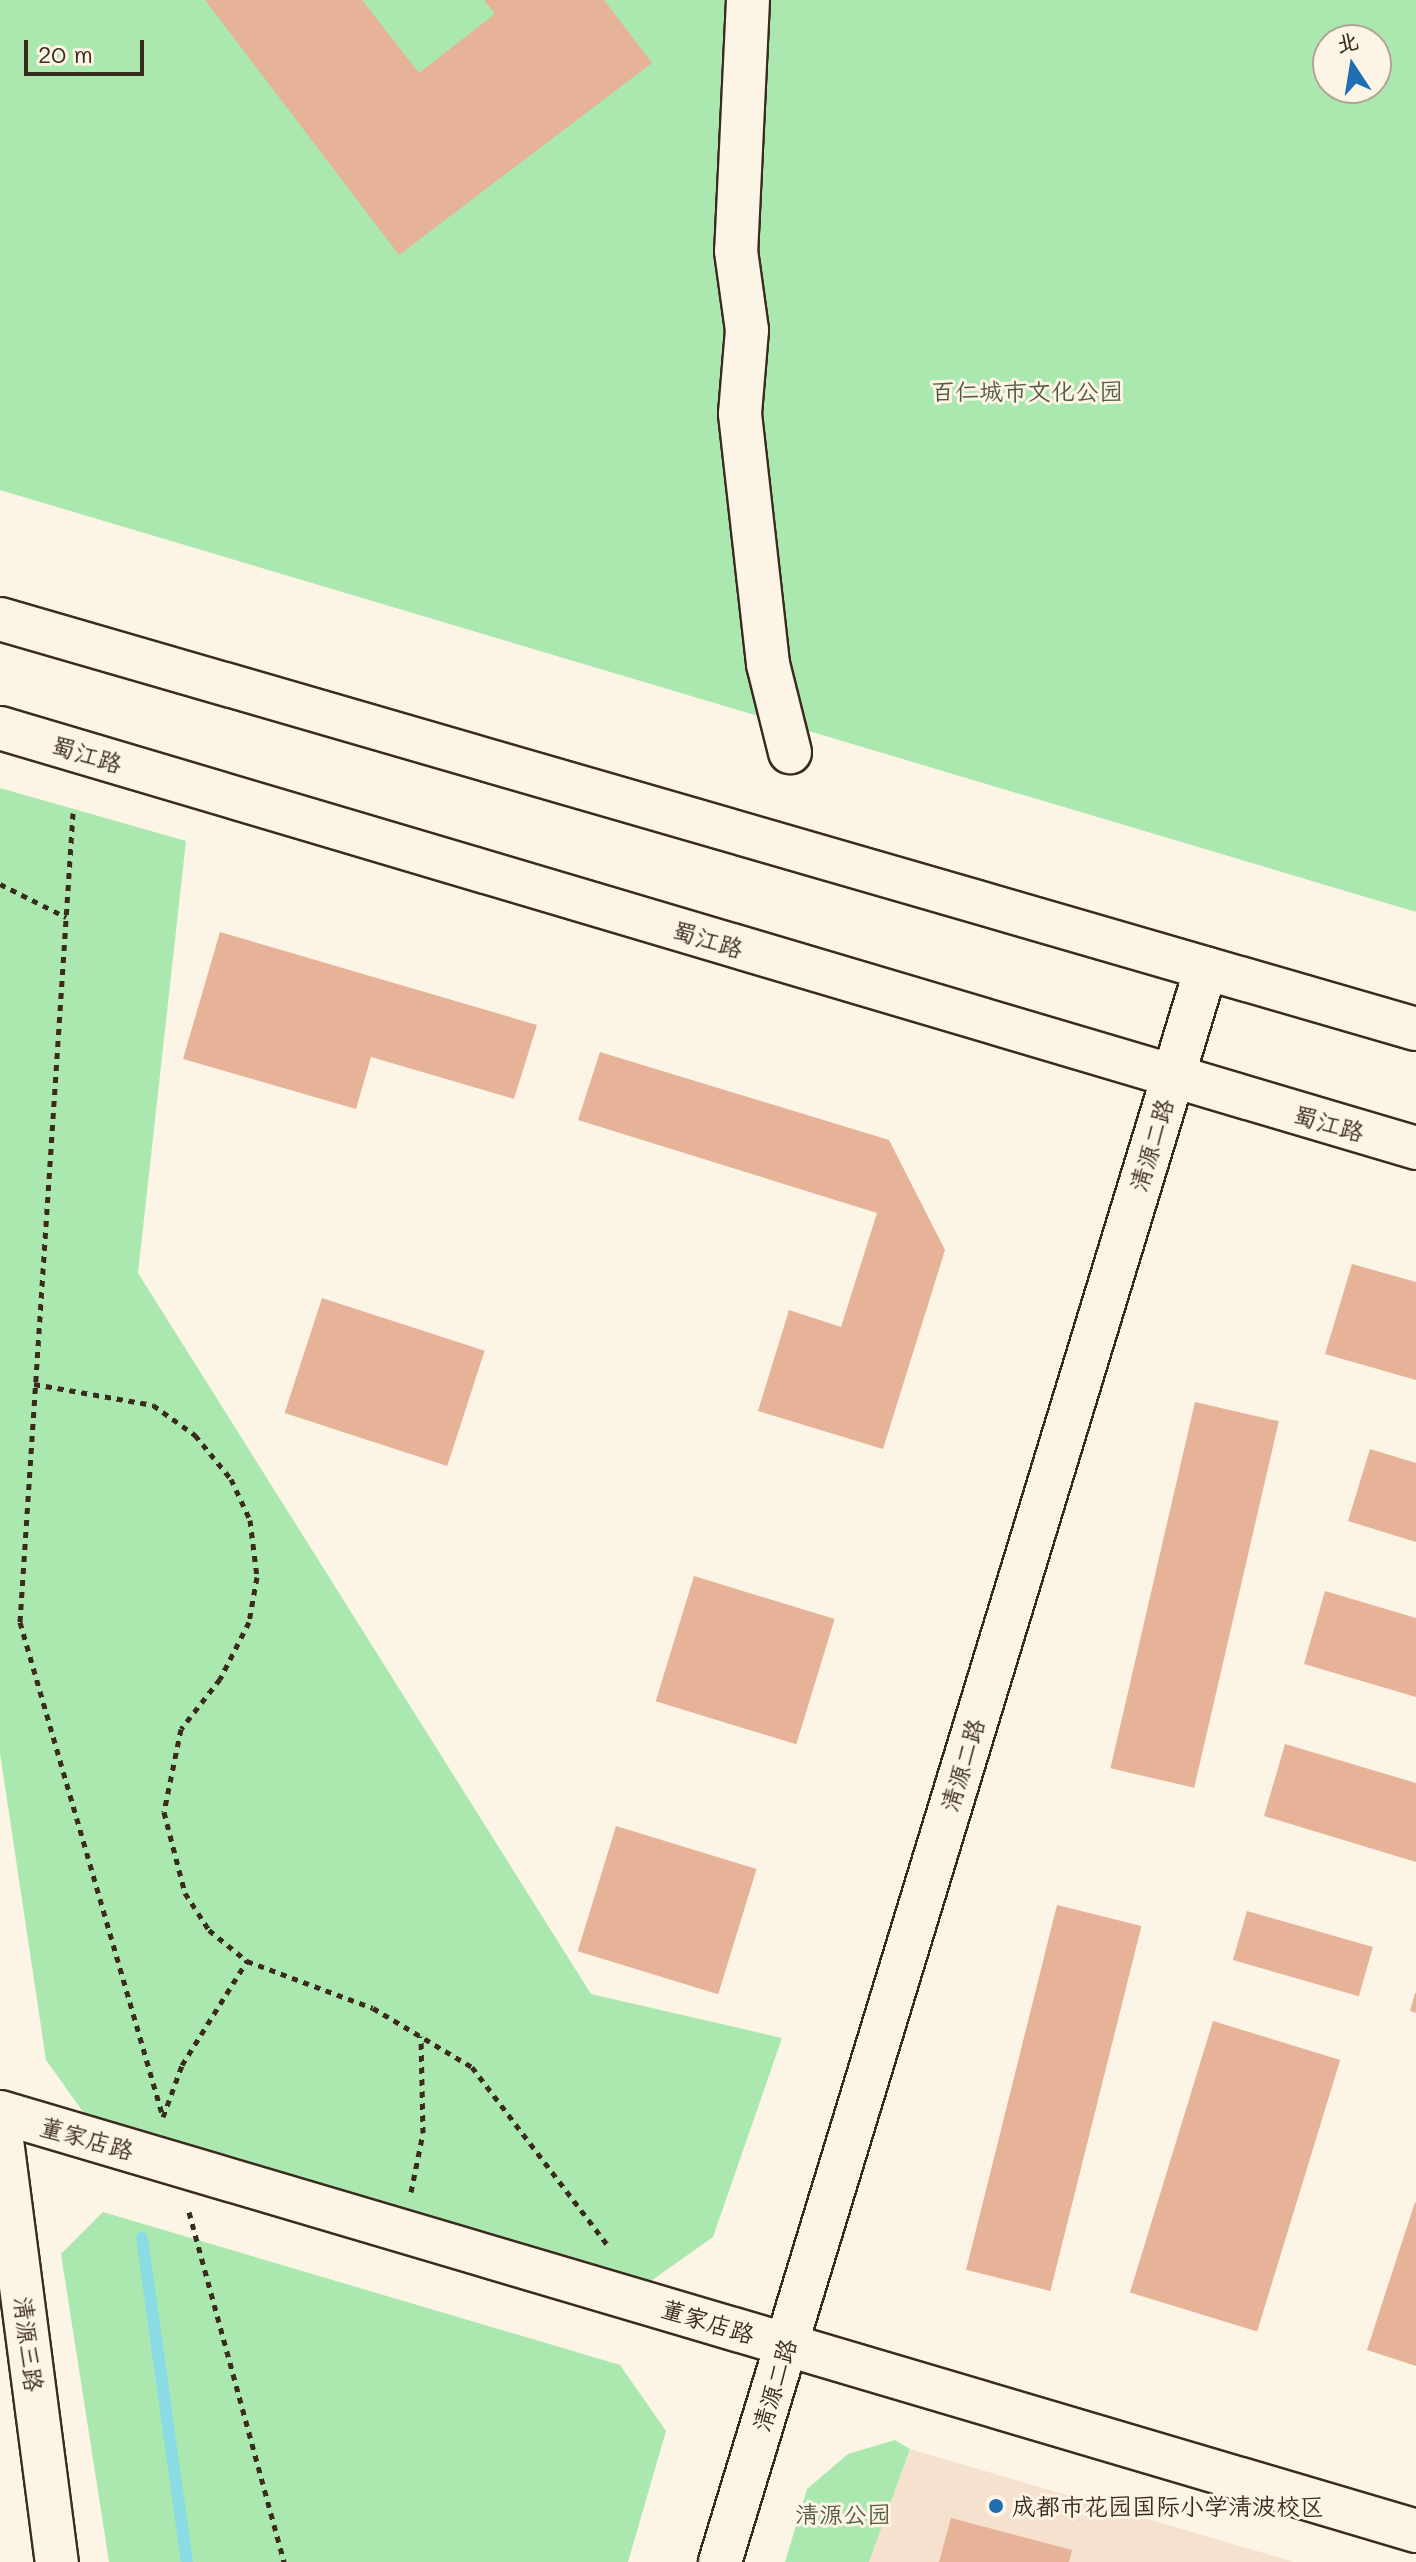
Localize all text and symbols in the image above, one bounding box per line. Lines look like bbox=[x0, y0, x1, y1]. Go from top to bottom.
scale bar bbox=[28, 24, 148, 74]
north arrow bbox=[1312, 24, 1392, 104]
text: 北 bbox=[1334, 26, 1361, 58]
text: 20 m bbox=[38, 38, 93, 69]
park label: 百仁城市文化公园 bbox=[931, 377, 1123, 405]
street label: 蜀江路 bbox=[48, 730, 126, 778]
street label: 蜀江路 bbox=[669, 915, 747, 963]
street label: 清源二路 bbox=[1123, 1095, 1179, 1195]
street label: 蜀江路 bbox=[1290, 1099, 1368, 1147]
street label: 清源二路 bbox=[934, 1715, 990, 1815]
street label: 董家店路 bbox=[37, 2111, 137, 2165]
street label: 董家店路 bbox=[658, 2293, 758, 2349]
street label: 清源三路 bbox=[9, 2295, 49, 2393]
street label: 清源二路 bbox=[746, 2335, 802, 2435]
place label: 成都市花园国际小学清波校区 bbox=[1012, 2492, 1324, 2520]
marker: 成都市花园国际小学清波校区 bbox=[987, 2497, 1005, 2515]
park label: 清源公园 bbox=[795, 2500, 891, 2528]

